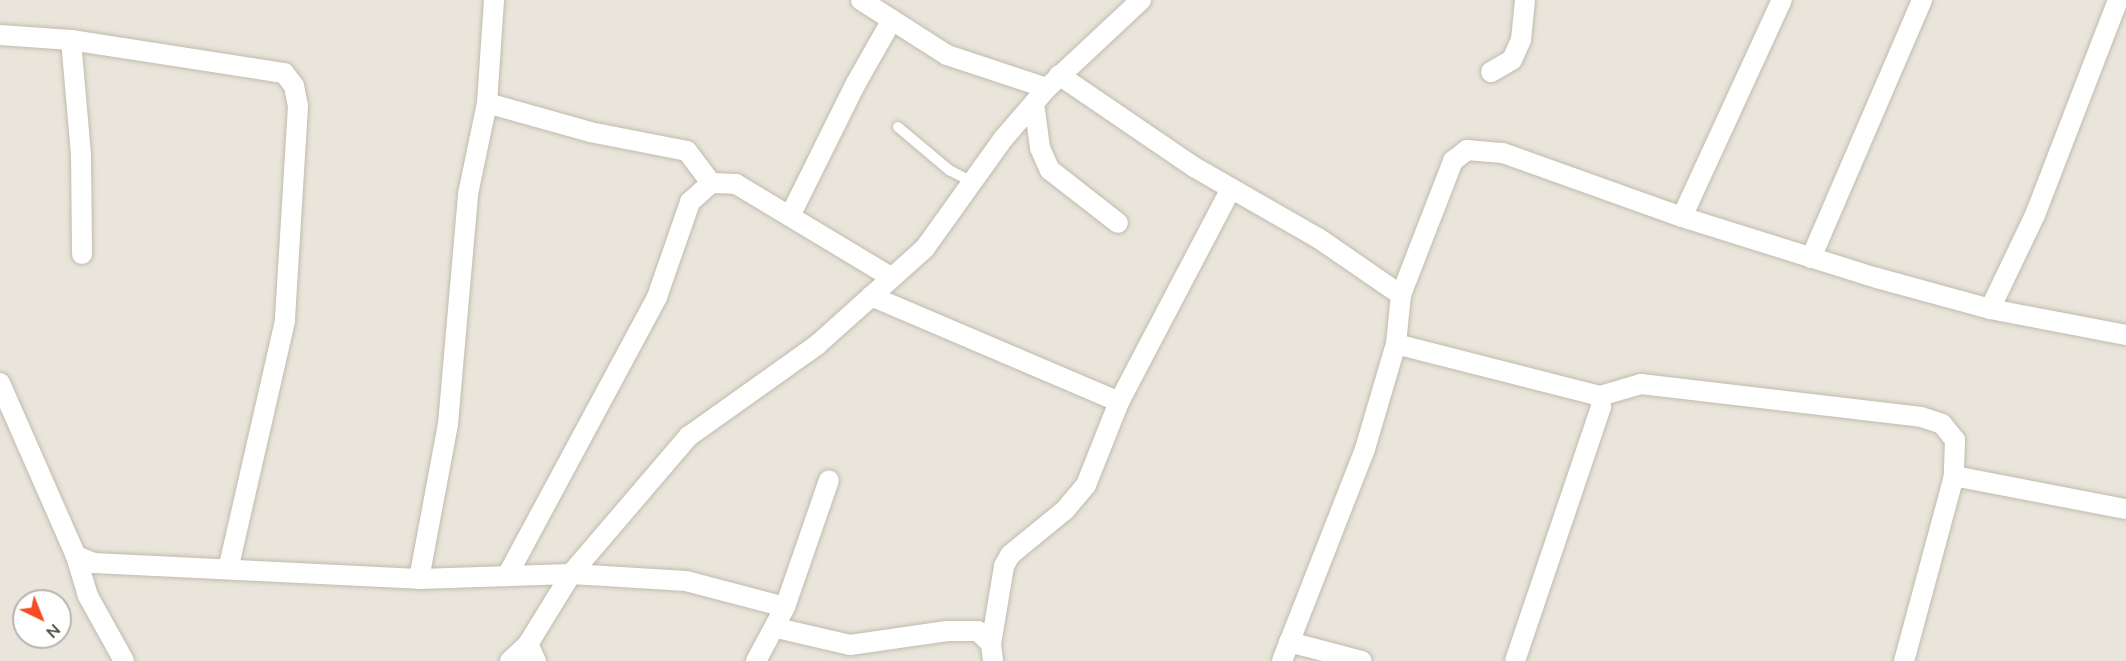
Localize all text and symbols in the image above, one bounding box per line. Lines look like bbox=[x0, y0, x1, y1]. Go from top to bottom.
north arrow bbox=[12, 589, 72, 649]
text: N bbox=[41, 619, 65, 643]

